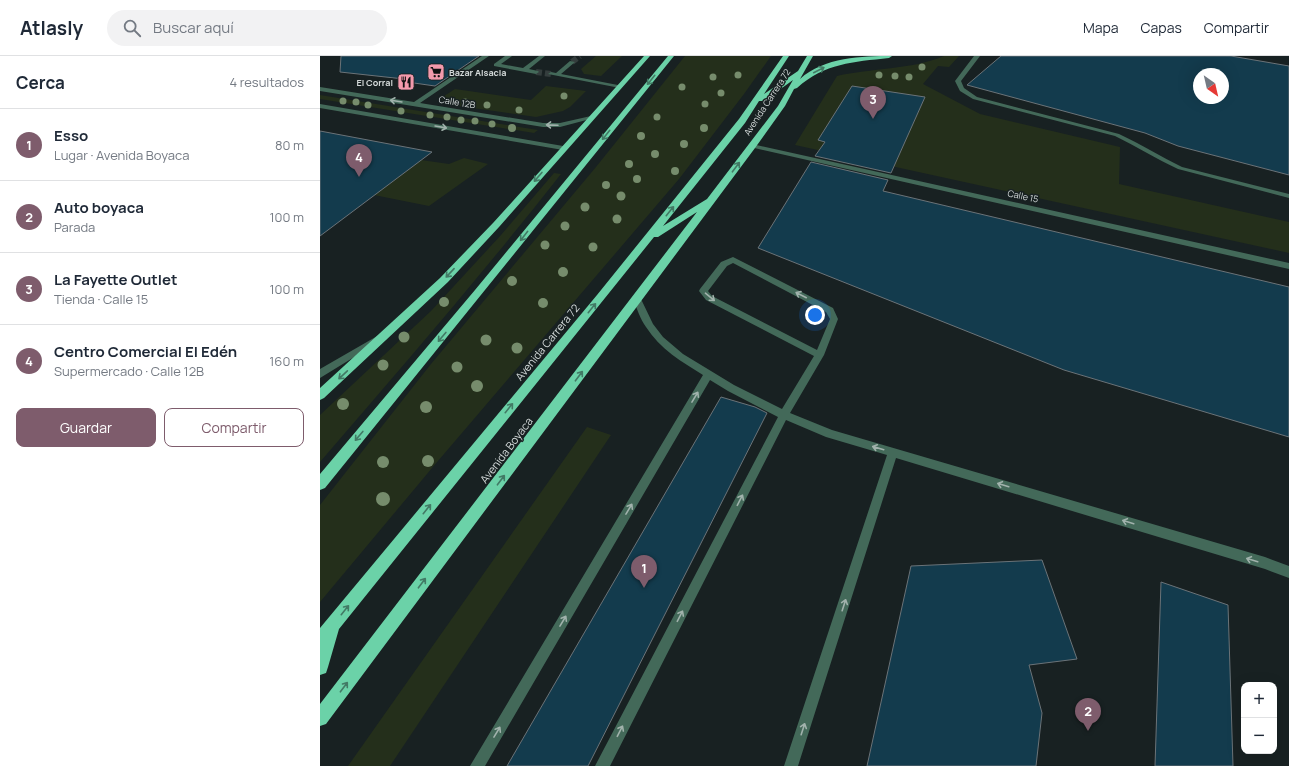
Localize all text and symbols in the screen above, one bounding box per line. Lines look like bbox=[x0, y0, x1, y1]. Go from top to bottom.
search box bbox=[107, 10, 387, 46]
text: Atlasly bbox=[20, 15, 83, 41]
icon: search bbox=[121, 17, 143, 39]
text: Buscar aquí bbox=[153, 17, 234, 38]
text: Mapa bbox=[1083, 18, 1119, 37]
text: Capas bbox=[1141, 18, 1182, 37]
text: Compartir bbox=[1204, 18, 1269, 37]
supermarket icon: Bazar Alsacia bbox=[426, 62, 446, 82]
place label: Bazar Alsacia bbox=[449, 66, 506, 79]
street label: Avenida Carrera 72 bbox=[741, 66, 793, 138]
one-way arrow bbox=[813, 66, 825, 73]
north arrow bbox=[1193, 68, 1229, 104]
text: Cerca bbox=[16, 71, 65, 94]
restaurant icon: El Corral bbox=[396, 72, 416, 92]
text: 4 resultados bbox=[229, 73, 304, 91]
one-way arrow bbox=[647, 75, 656, 86]
place label: El Corral bbox=[356, 76, 393, 89]
pin: 3 bbox=[860, 86, 886, 119]
street label: Calle 12B bbox=[438, 93, 477, 111]
one-way arrow bbox=[390, 97, 403, 105]
one-way arrow bbox=[546, 121, 559, 129]
one-way arrow bbox=[434, 123, 447, 131]
text: Esso bbox=[54, 125, 88, 146]
one-way arrow bbox=[602, 129, 611, 140]
text: 1 bbox=[26, 136, 32, 154]
text: 80 m bbox=[275, 136, 304, 154]
pin: 4 bbox=[346, 144, 372, 177]
text: Lugar · Avenida Boyaca bbox=[54, 146, 189, 164]
one-way arrow bbox=[732, 162, 741, 173]
one-way arrow bbox=[533, 172, 542, 183]
street label: Calle 15 bbox=[1006, 186, 1040, 206]
text: Auto boyaca bbox=[54, 197, 144, 218]
one-way arrow bbox=[666, 205, 675, 216]
text: 2 bbox=[25, 208, 33, 226]
text: 100 m bbox=[269, 208, 304, 226]
text: Parada bbox=[54, 218, 95, 236]
one-way arrow bbox=[520, 230, 529, 241]
one-way arrow bbox=[445, 268, 455, 278]
text: La Fayette Outlet bbox=[54, 269, 178, 290]
text: 3 bbox=[25, 280, 33, 298]
text: 100 m bbox=[269, 280, 304, 298]
text: Tienda · Calle 15 bbox=[54, 290, 148, 308]
one-way arrow bbox=[795, 291, 807, 299]
one-way arrow bbox=[705, 293, 715, 302]
street label: Avenida Carrera 72 bbox=[512, 301, 582, 383]
one-way arrow bbox=[587, 302, 596, 313]
your location bbox=[805, 305, 825, 325]
one-way arrow bbox=[438, 331, 447, 342]
text: Centro Comercial El Edén bbox=[54, 341, 237, 362]
text: 4 bbox=[25, 352, 33, 370]
text: 160 m bbox=[269, 352, 304, 370]
text: Supermercado · Calle 12B bbox=[54, 362, 204, 380]
one-way arrow bbox=[338, 370, 348, 379]
one-way arrow bbox=[575, 371, 584, 382]
one-way arrow bbox=[692, 391, 700, 403]
one-way arrow bbox=[505, 403, 514, 414]
button: Guardar bbox=[16, 408, 156, 447]
button: Compartir bbox=[164, 408, 304, 447]
street label: Avenida Boyaca bbox=[476, 414, 536, 486]
one-way arrow bbox=[355, 431, 364, 442]
one-way arrow bbox=[872, 444, 885, 451]
one-way arrow bbox=[497, 474, 505, 485]
one-way arrow bbox=[997, 481, 1010, 488]
one-way arrow bbox=[737, 495, 744, 507]
one-way arrow bbox=[626, 503, 634, 515]
one-way arrow bbox=[422, 504, 431, 514]
one-way arrow bbox=[1121, 518, 1134, 525]
pin: 1 bbox=[631, 555, 657, 588]
one-way arrow bbox=[1246, 556, 1259, 563]
one-way arrow bbox=[418, 578, 426, 589]
one-way arrow bbox=[840, 600, 848, 612]
one-way arrow bbox=[340, 604, 349, 615]
one-way arrow bbox=[677, 610, 684, 622]
one-way arrow bbox=[559, 615, 567, 627]
one-way arrow bbox=[339, 681, 348, 692]
map controls bbox=[1241, 682, 1277, 754]
button: + bbox=[1241, 682, 1277, 718]
pin: 2 bbox=[1075, 698, 1101, 731]
button: − bbox=[1241, 718, 1277, 754]
one-way arrow bbox=[800, 723, 808, 735]
one-way arrow bbox=[493, 726, 501, 738]
one-way arrow bbox=[617, 726, 624, 738]

